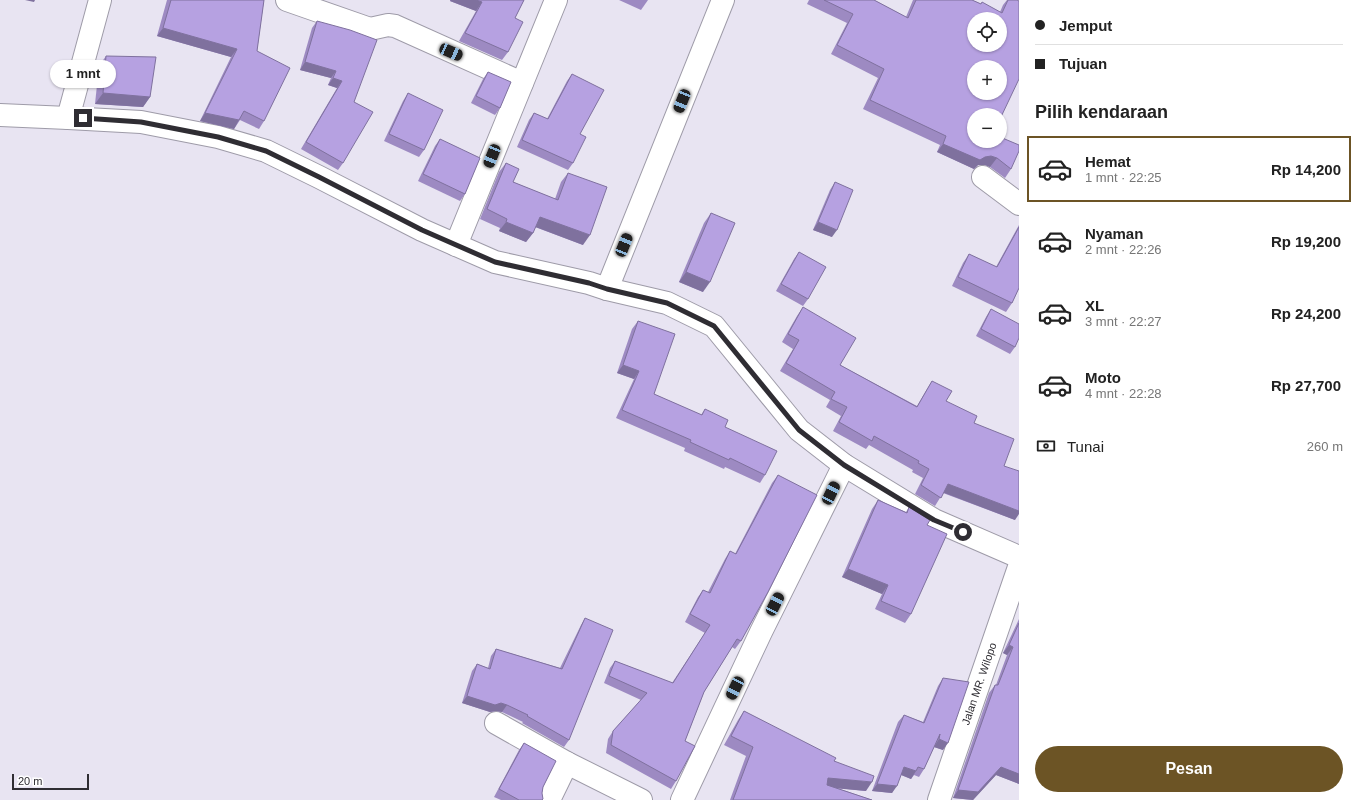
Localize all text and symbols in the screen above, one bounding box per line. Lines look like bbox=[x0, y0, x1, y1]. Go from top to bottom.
map controls bbox=[967, 12, 1007, 148]
button: locate bbox=[967, 12, 1007, 52]
text: Jemput bbox=[1059, 17, 1112, 34]
car bbox=[438, 42, 464, 62]
text: Tujuan bbox=[1059, 55, 1107, 72]
callout: 1 mnt bbox=[50, 60, 116, 88]
button: + bbox=[967, 60, 1007, 100]
text: 1 mnt bbox=[66, 66, 100, 81]
car bbox=[672, 88, 692, 114]
text: Pilih kendaraan bbox=[1035, 102, 1168, 122]
button: − bbox=[967, 108, 1007, 148]
route end bbox=[74, 109, 92, 127]
car bbox=[482, 143, 502, 169]
icon: car bbox=[1037, 151, 1073, 187]
text: Hemat bbox=[1085, 153, 1131, 170]
text: Rp 14,200 bbox=[1271, 161, 1341, 178]
text: 1 mnt · 22:25 bbox=[1085, 170, 1162, 185]
icon: car bbox=[1037, 223, 1073, 259]
text: Nyaman bbox=[1085, 225, 1143, 242]
car bbox=[614, 232, 634, 258]
text: Rp 19,200 bbox=[1271, 233, 1341, 250]
text: 2 mnt · 22:26 bbox=[1085, 242, 1162, 257]
icon: car bbox=[1037, 295, 1073, 331]
text: XL bbox=[1085, 297, 1104, 314]
text: Rp 24,200 bbox=[1271, 305, 1341, 322]
text: 3 mnt · 22:27 bbox=[1085, 314, 1162, 329]
icon: car bbox=[1037, 367, 1073, 403]
text: Moto bbox=[1085, 369, 1121, 386]
text: Rp 27,700 bbox=[1271, 377, 1341, 394]
text: 4 mnt · 22:28 bbox=[1085, 386, 1162, 401]
icon: cash bbox=[1035, 435, 1057, 457]
text: Tunai bbox=[1067, 438, 1104, 455]
text: 260 m bbox=[1307, 439, 1343, 454]
car bbox=[820, 480, 842, 506]
route start bbox=[954, 523, 972, 541]
car bbox=[764, 591, 786, 617]
street label: Jalan MR. Wilopo bbox=[959, 641, 999, 726]
car bbox=[724, 675, 746, 701]
button: Pesan bbox=[1035, 746, 1343, 792]
scale bar bbox=[12, 772, 89, 791]
text: 20 m bbox=[18, 775, 42, 787]

